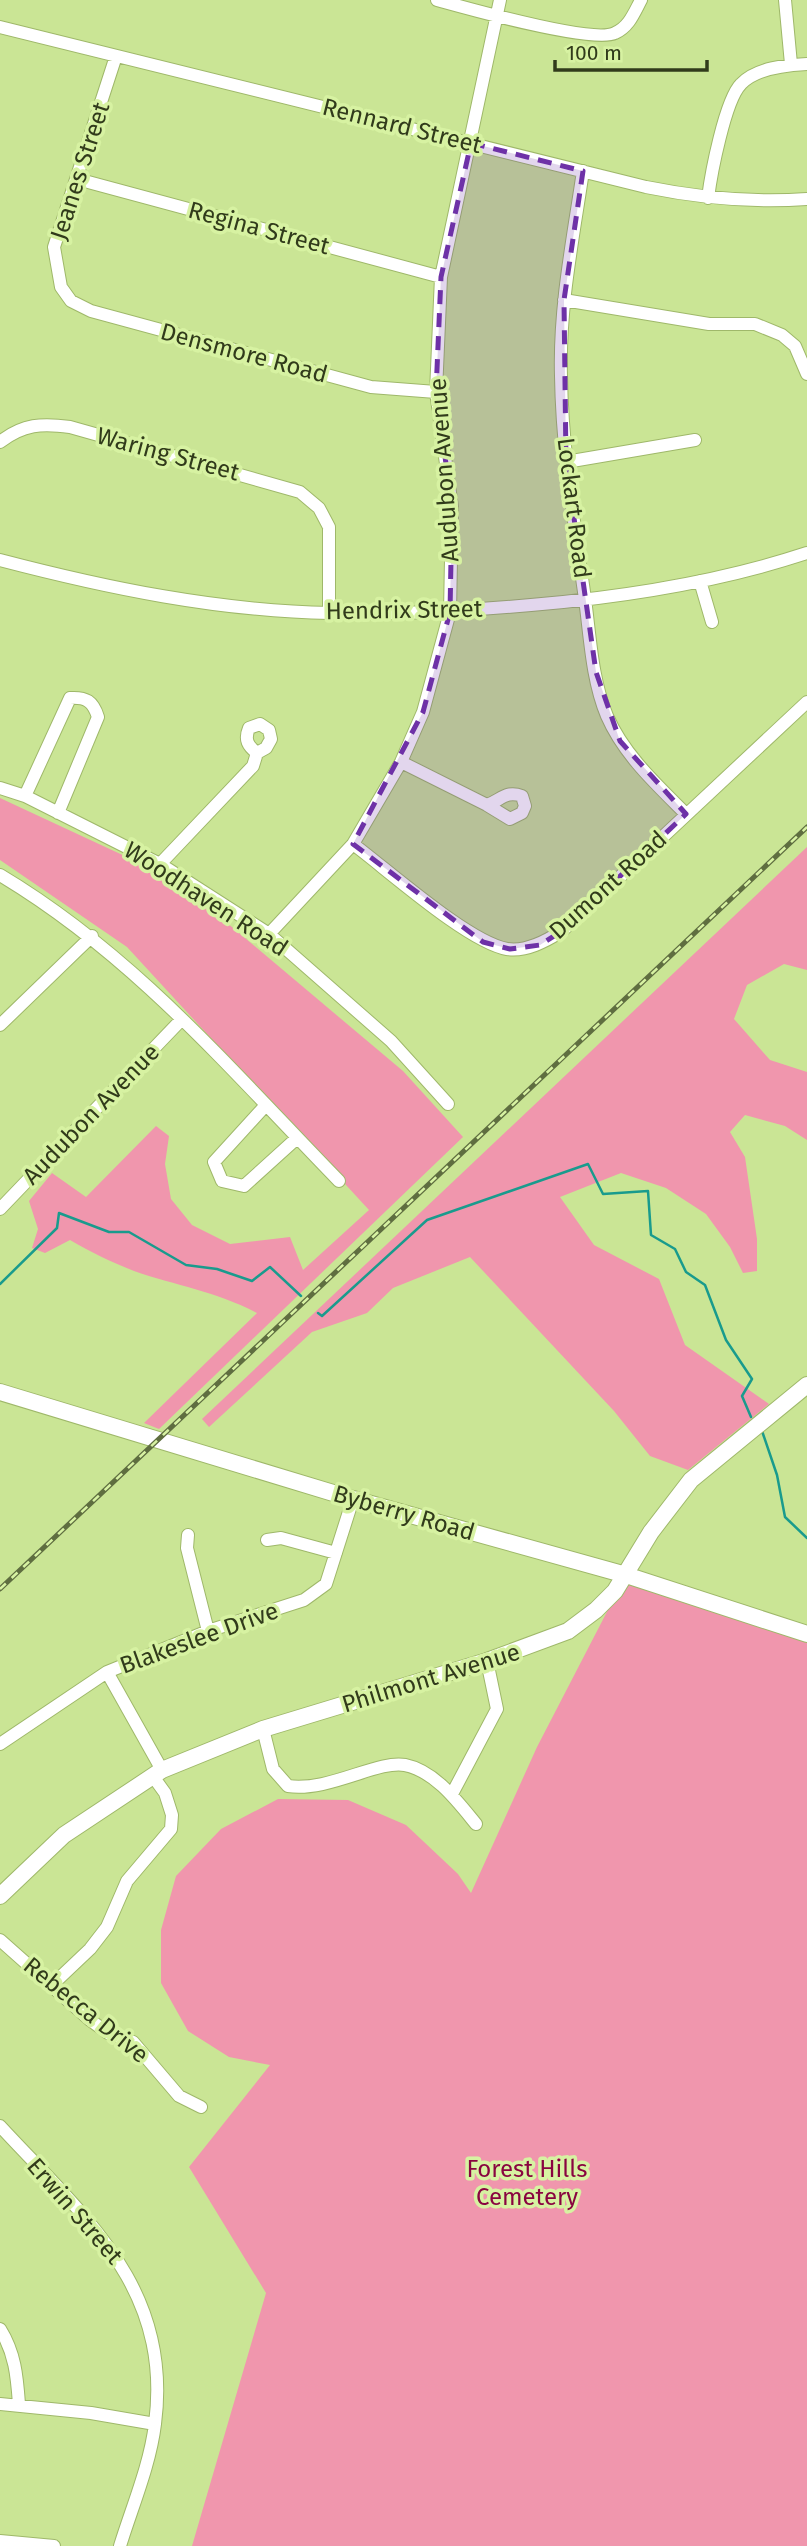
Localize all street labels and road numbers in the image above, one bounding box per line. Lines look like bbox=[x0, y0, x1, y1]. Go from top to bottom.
street label: Rennard Street bbox=[320, 93, 485, 159]
street label: Jeanes Street bbox=[45, 98, 116, 243]
street label: Regina Street bbox=[185, 196, 333, 260]
street label: Densmore Road bbox=[157, 317, 331, 389]
street label: Audubon Avenue bbox=[424, 377, 464, 563]
street label: Waring Street bbox=[94, 422, 243, 487]
street label: Lockart Road bbox=[551, 436, 597, 580]
street label: Hendrix Street bbox=[325, 595, 483, 625]
street label: Dumont Road bbox=[543, 825, 673, 945]
street label: Woodhaven Road bbox=[119, 836, 293, 962]
street label: Audubon Avenue bbox=[17, 1038, 165, 1190]
street label: Byberry Road bbox=[330, 1479, 478, 1547]
street label: Blakeslee Drive bbox=[116, 1596, 282, 1680]
street label: Philmont Avenue bbox=[339, 1638, 523, 1718]
street label: Rebecca Drive bbox=[18, 1951, 154, 2069]
street label: Erwin Street bbox=[21, 2152, 129, 2270]

